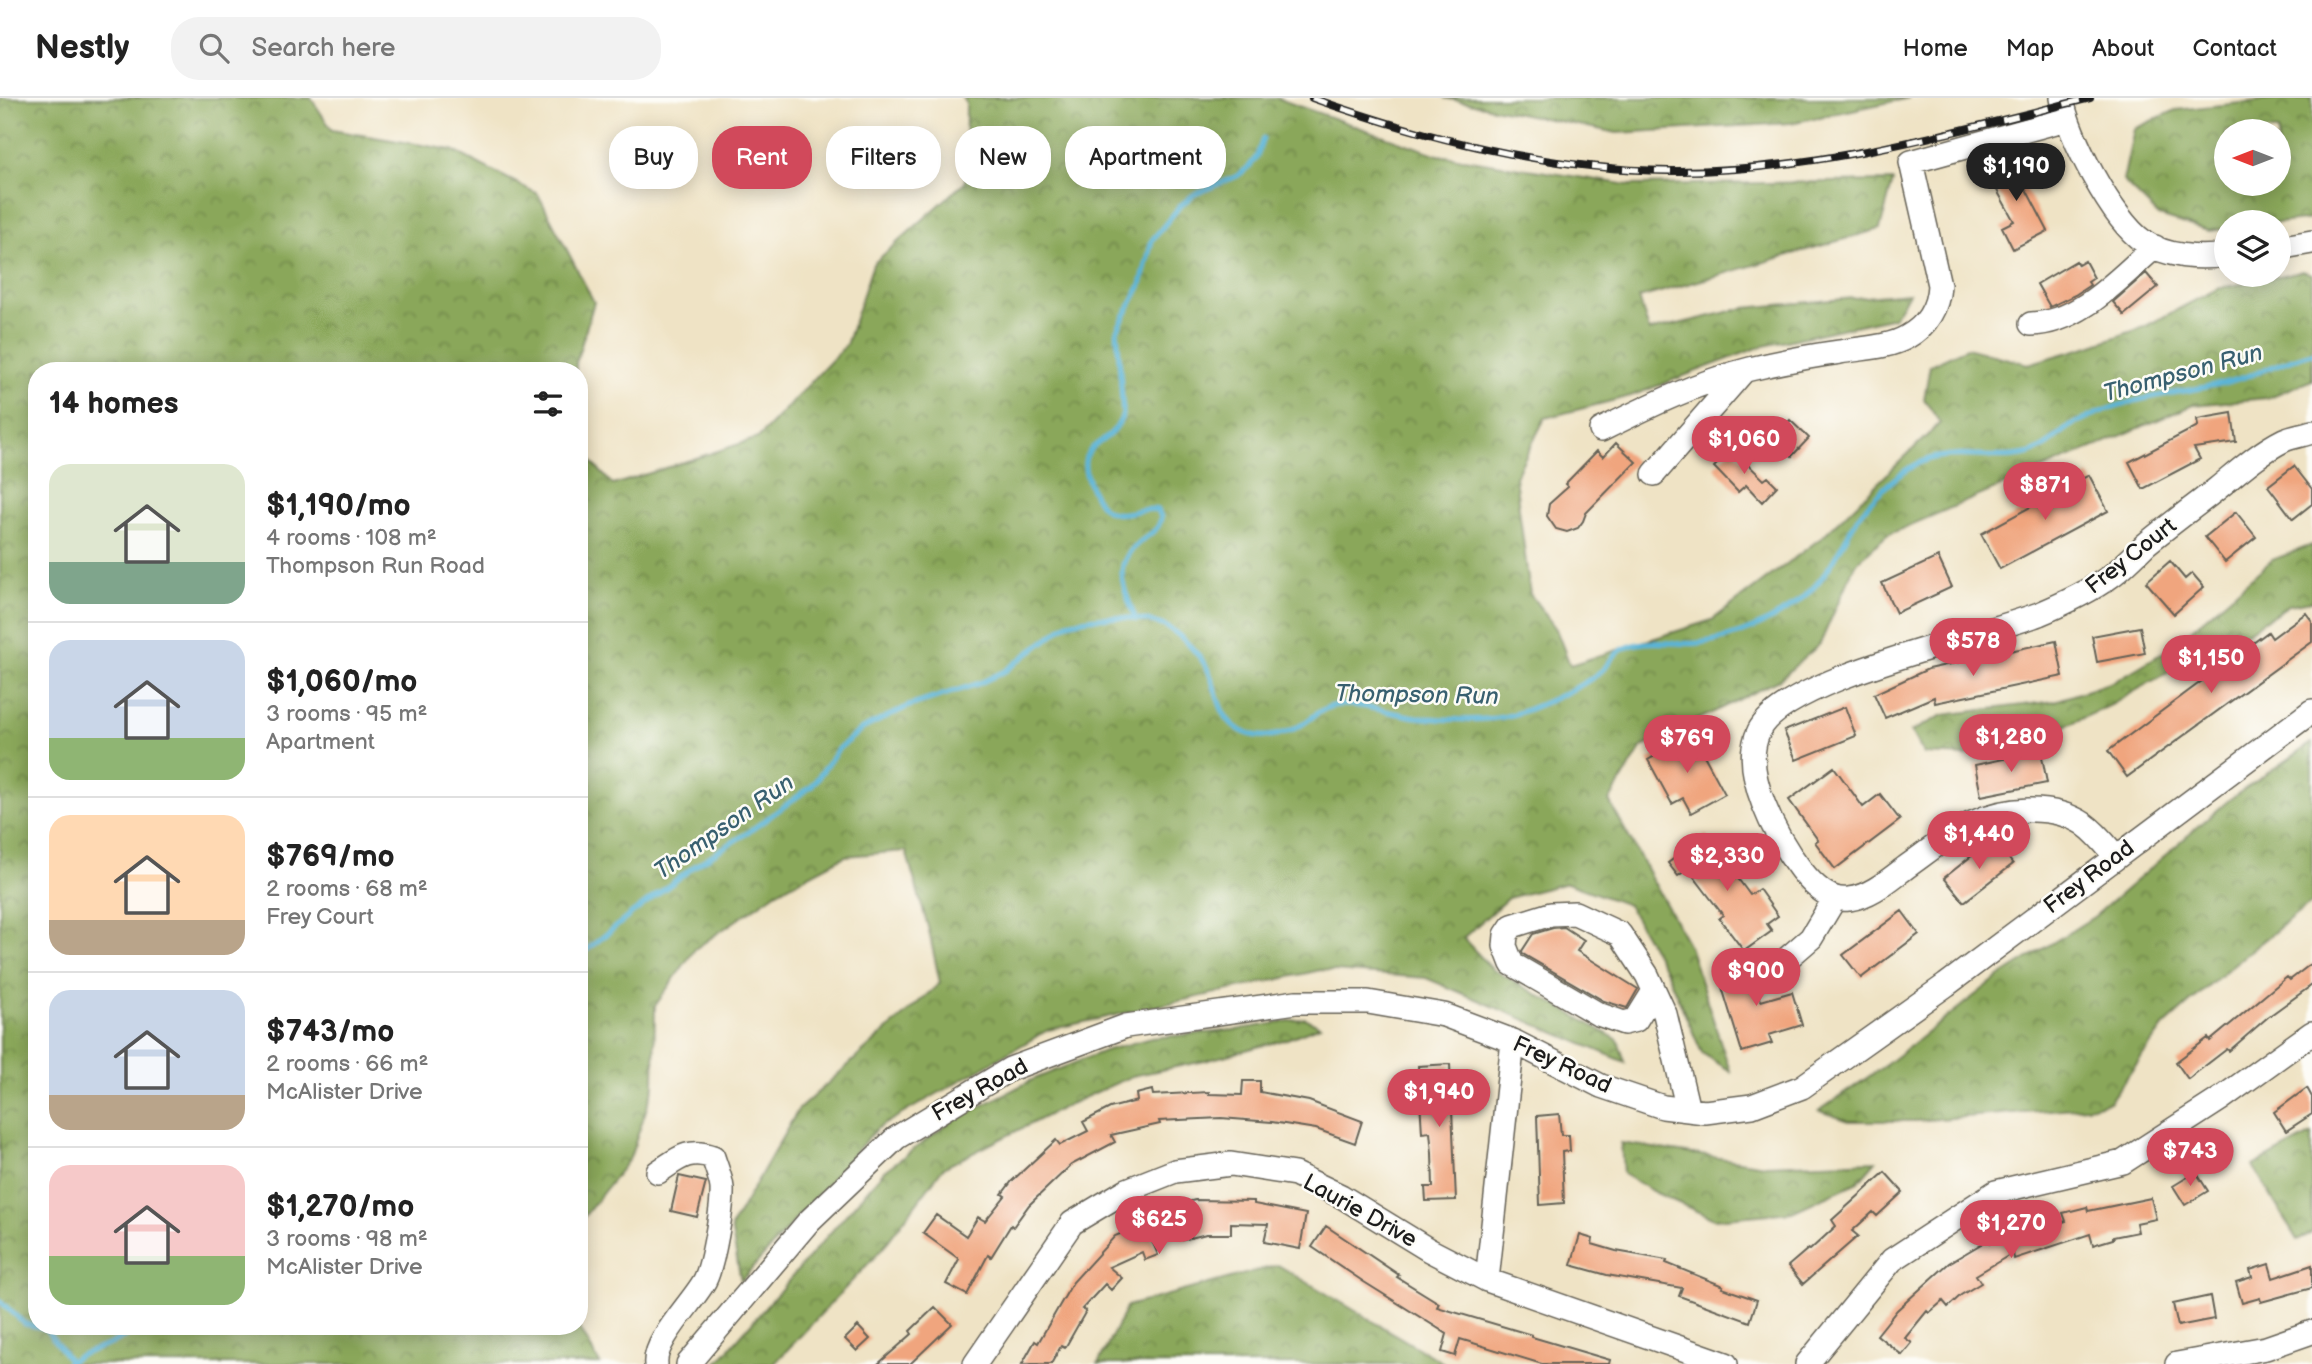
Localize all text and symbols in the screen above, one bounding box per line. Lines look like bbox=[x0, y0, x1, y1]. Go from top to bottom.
search box bbox=[171, 17, 661, 80]
text: Nestly bbox=[35, 28, 129, 68]
icon: search bbox=[195, 29, 233, 67]
text: Search here bbox=[251, 33, 395, 64]
text: Home bbox=[1903, 34, 1968, 63]
text: Map bbox=[2006, 34, 2054, 63]
text: About bbox=[2092, 34, 2154, 63]
text: Contact bbox=[2192, 34, 2277, 63]
north arrow bbox=[2214, 119, 2291, 196]
map controls bbox=[2214, 119, 2291, 287]
chip: Buy bbox=[609, 126, 698, 189]
chip: Rent bbox=[712, 126, 812, 189]
chip: Filters bbox=[826, 126, 941, 189]
chip: New bbox=[955, 126, 1051, 189]
chip: Apartment bbox=[1065, 126, 1226, 189]
pin: $1,190 bbox=[1959, 144, 2073, 203]
text: $1,190 bbox=[1982, 152, 2050, 180]
button: layers bbox=[2214, 210, 2291, 287]
water label: Thompson Run bbox=[2100, 338, 2266, 408]
icon: filters bbox=[529, 385, 567, 423]
text: 14 homes bbox=[49, 386, 178, 422]
pin: $1,060 bbox=[1687, 416, 1801, 476]
text: $1,060 bbox=[1708, 425, 1780, 453]
pin: $871 bbox=[2004, 462, 2086, 522]
text: $871 bbox=[2019, 471, 2071, 499]
text: $1,190/mo bbox=[266, 488, 411, 524]
icon: home bbox=[105, 492, 189, 576]
street label: Frey Court bbox=[2080, 512, 2182, 600]
text: 4 rooms · 108 m² bbox=[266, 524, 437, 552]
text: Thompson Run Road bbox=[266, 552, 485, 580]
pin: $578 bbox=[1932, 618, 2014, 678]
text: $578 bbox=[1946, 627, 2000, 655]
pin: $1,150 bbox=[2154, 636, 2268, 695]
text: $1,150 bbox=[2177, 644, 2245, 672]
text: $1,060/mo bbox=[266, 664, 417, 700]
icon: home bbox=[105, 668, 189, 752]
water label: Thompson Run bbox=[1335, 679, 1499, 711]
text: 3 rooms · 95 m² bbox=[266, 700, 427, 728]
pin: $1,280 bbox=[1954, 714, 2068, 774]
pin: $769 bbox=[1646, 716, 1728, 775]
text: $1,280 bbox=[1975, 723, 2047, 751]
text: $769 bbox=[1659, 724, 1715, 752]
text: Apartment bbox=[266, 728, 375, 756]
water label: Thompson Run bbox=[649, 768, 799, 886]
pin: $1,440 bbox=[1922, 812, 2036, 871]
text: $1,440 bbox=[1943, 820, 2015, 848]
pin: $2,330 bbox=[1670, 834, 1784, 893]
street label: Frey Road bbox=[2038, 834, 2140, 920]
text: $769/mo bbox=[266, 839, 395, 875]
text: $2,330 bbox=[1689, 842, 1765, 870]
icon: home bbox=[105, 843, 189, 927]
text: 2 rooms · 68 m² bbox=[266, 875, 428, 903]
text: Frey Court bbox=[266, 903, 374, 931]
pin: $900 bbox=[1715, 948, 1797, 1008]
text: $900 bbox=[1727, 957, 1785, 985]
text: $743/mo bbox=[266, 1014, 394, 1050]
icon: home bbox=[105, 1018, 189, 1102]
street label: Frey Road bbox=[1508, 1030, 1616, 1100]
text: 2 rooms · 66 m² bbox=[266, 1050, 428, 1078]
street label: Frey Road bbox=[927, 1052, 1033, 1128]
pin: $1,940 bbox=[1382, 1070, 1496, 1129]
text: McAlister Drive bbox=[266, 1078, 423, 1106]
text: $1,940 bbox=[1403, 1078, 1475, 1106]
pin: $743 bbox=[2149, 1128, 2231, 1188]
text: $743 bbox=[2163, 1137, 2217, 1165]
street label: Laurie Drive bbox=[1298, 1168, 1422, 1254]
text: $1,270/mo bbox=[266, 1189, 414, 1225]
icon: home bbox=[105, 1193, 189, 1277]
pin: $625 bbox=[1118, 1196, 1200, 1256]
pin: $1,270 bbox=[1954, 1200, 2068, 1260]
text: $625 bbox=[1131, 1205, 1187, 1233]
text: $1,270 bbox=[1976, 1209, 2046, 1237]
text: 3 rooms · 98 m² bbox=[266, 1225, 428, 1253]
text: McAlister Drive bbox=[266, 1253, 423, 1281]

